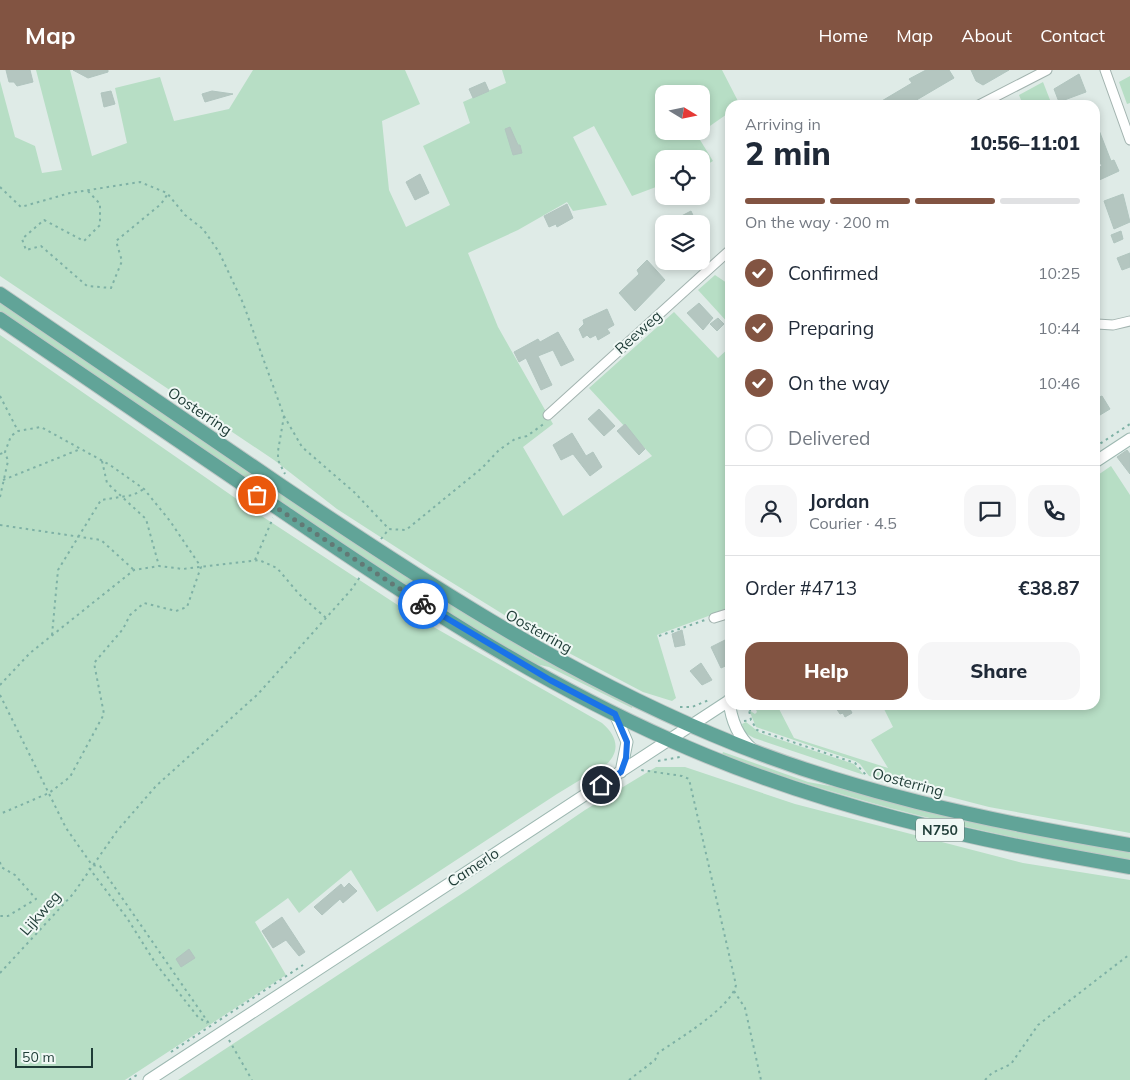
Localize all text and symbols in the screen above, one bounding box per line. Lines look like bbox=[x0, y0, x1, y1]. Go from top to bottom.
text: Map bbox=[25, 20, 76, 50]
text: Home bbox=[818, 24, 868, 47]
text: Map bbox=[896, 24, 933, 47]
text: About bbox=[961, 24, 1012, 47]
text: Contact bbox=[1040, 24, 1105, 47]
north arrow bbox=[655, 85, 710, 140]
map controls bbox=[655, 85, 710, 270]
text: Arriving in bbox=[745, 114, 821, 134]
text: 10:56–11:01 bbox=[969, 131, 1080, 155]
text: 2 min bbox=[745, 133, 831, 173]
button: locate bbox=[655, 150, 710, 205]
text: On the way · 200 m bbox=[745, 212, 890, 232]
button: layers bbox=[655, 215, 710, 270]
icon: check bbox=[745, 259, 773, 287]
text: Confirmed bbox=[788, 261, 879, 285]
text: 10:25 bbox=[1038, 263, 1080, 283]
street label: Reeweg bbox=[611, 306, 665, 358]
icon: check bbox=[745, 314, 773, 342]
text: Preparing bbox=[788, 316, 874, 340]
text: 10:44 bbox=[1038, 318, 1080, 338]
icon: check bbox=[745, 369, 773, 397]
text: On the way bbox=[788, 371, 890, 395]
text: 10:46 bbox=[1038, 373, 1080, 393]
street label: Oosterring bbox=[164, 383, 236, 439]
text: Delivered bbox=[788, 426, 870, 450]
pin bbox=[236, 474, 278, 516]
icon: bag bbox=[243, 481, 271, 509]
button: person bbox=[745, 485, 797, 537]
button: chat bbox=[964, 485, 1016, 537]
button: phone bbox=[1028, 485, 1080, 537]
text: Jordan bbox=[809, 489, 869, 513]
text: Courier · 4.5 bbox=[809, 513, 897, 533]
text: Order #4713 bbox=[745, 576, 857, 600]
text: €38.87 bbox=[1018, 576, 1080, 600]
courier bbox=[398, 579, 448, 629]
icon: bike bbox=[409, 590, 437, 618]
street label: Oosterring bbox=[502, 605, 576, 657]
button: Help bbox=[745, 642, 908, 700]
button: Share bbox=[918, 642, 1080, 700]
street label: Oosterring bbox=[870, 763, 946, 801]
pin bbox=[580, 764, 622, 806]
icon: home bbox=[587, 771, 615, 799]
road number: N750 bbox=[916, 818, 964, 842]
street label: Camerlo bbox=[444, 843, 502, 891]
street label: Lijkweg bbox=[15, 887, 65, 939]
scale bar bbox=[15, 1045, 92, 1068]
text: 50 m bbox=[22, 1048, 55, 1066]

